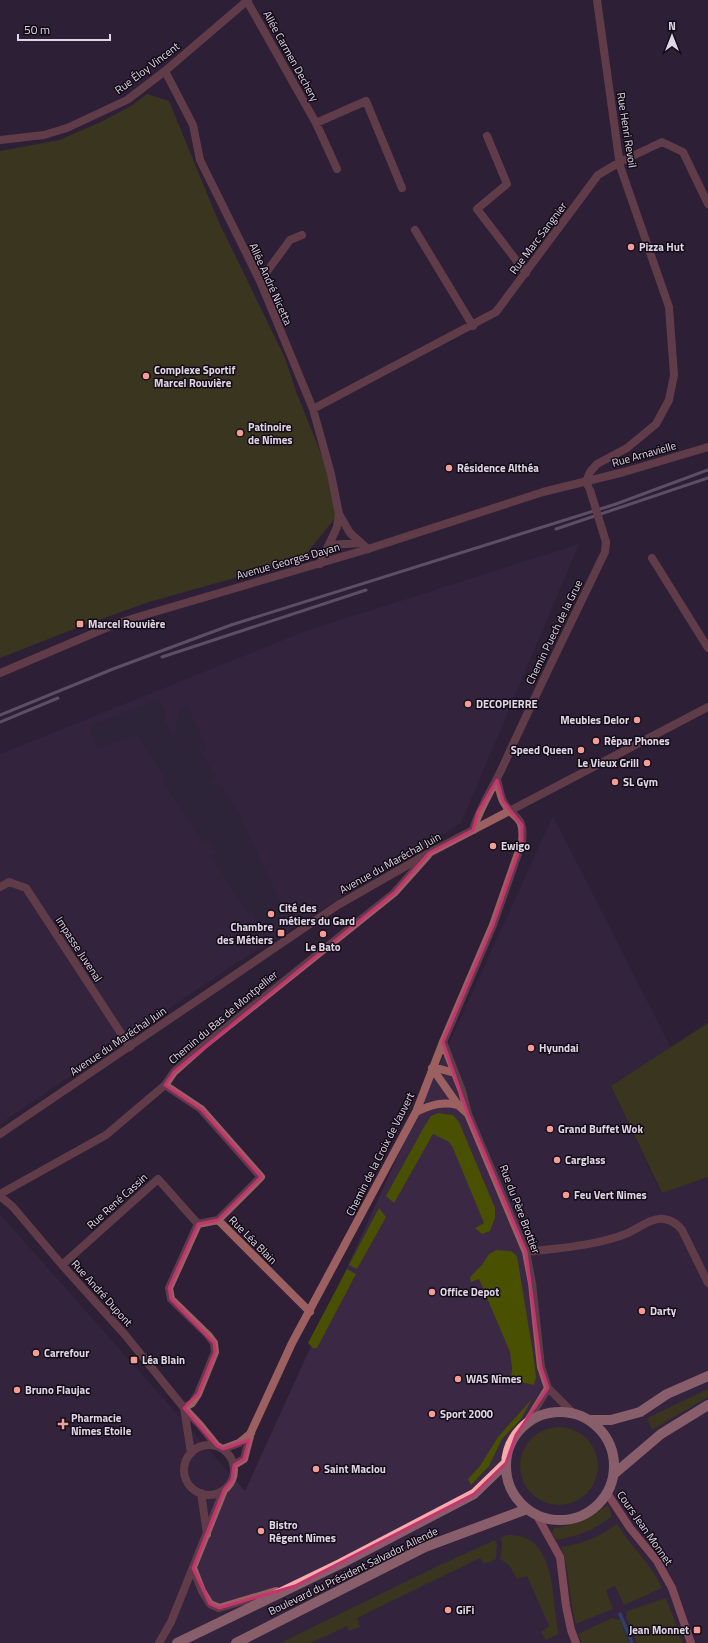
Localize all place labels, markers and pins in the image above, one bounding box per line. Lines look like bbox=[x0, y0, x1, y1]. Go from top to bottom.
place label: Pizza Hut bbox=[639, 239, 684, 255]
marker: Pizza Hut bbox=[626, 242, 636, 252]
place label: Complexe Sportif Marcel Rouvière bbox=[154, 362, 235, 391]
marker: Complexe Sportif Marcel Rouvière bbox=[141, 371, 151, 381]
place label: Patinoire de Nîmes bbox=[248, 419, 293, 448]
marker: Patinoire de Nîmes bbox=[235, 428, 245, 438]
place label: Résidence Althéa bbox=[457, 460, 539, 476]
marker: Résidence Althéa bbox=[444, 463, 454, 473]
place label: Marcel Rouvière bbox=[88, 616, 166, 632]
marker: Marcel Rouvière bbox=[75, 619, 85, 629]
place label: DECOPIERRE bbox=[476, 696, 538, 712]
marker: DECOPIERRE bbox=[463, 699, 473, 709]
place label: Meubles Delor bbox=[560, 712, 629, 728]
marker: Meubles Delor bbox=[632, 715, 642, 725]
place label: Répar Phones bbox=[604, 733, 670, 749]
marker: Répar Phones bbox=[591, 736, 601, 746]
place label: Speed Queen bbox=[511, 742, 573, 758]
marker: Speed Queen bbox=[576, 745, 586, 755]
place label: Le Vieux Grill bbox=[577, 755, 639, 771]
marker: Le Vieux Grill bbox=[642, 758, 652, 768]
place label: SL Gym bbox=[623, 774, 658, 790]
marker: SL Gym bbox=[610, 777, 620, 787]
place label: Ewigo bbox=[501, 838, 530, 854]
marker: Ewigo bbox=[488, 841, 498, 851]
place label: Cité des métiers du Gard bbox=[279, 900, 355, 929]
marker: Cité des métiers du Gard bbox=[266, 909, 276, 919]
place label: Chambre des Métiers bbox=[217, 919, 273, 948]
marker: Chambre des Métiers bbox=[276, 928, 286, 938]
marker: Le Bato bbox=[318, 929, 328, 939]
place label: Le Bato bbox=[305, 939, 341, 955]
place label: Hyundai bbox=[539, 1040, 579, 1056]
marker: Hyundai bbox=[526, 1043, 536, 1053]
place label: Grand Buffet Wok bbox=[558, 1121, 643, 1137]
marker: Grand Buffet Wok bbox=[545, 1124, 555, 1134]
place label: Carglass bbox=[565, 1152, 606, 1168]
marker: Carglass bbox=[552, 1155, 562, 1165]
place label: Feu Vert Nimes bbox=[574, 1187, 647, 1203]
marker: Feu Vert Nimes bbox=[561, 1190, 571, 1200]
place label: Office Depot bbox=[440, 1284, 499, 1300]
marker: Office Depot bbox=[427, 1287, 437, 1297]
place label: Darty bbox=[650, 1303, 677, 1319]
marker: Darty bbox=[637, 1306, 647, 1316]
place label: Carrefour bbox=[44, 1345, 89, 1361]
marker: Carrefour bbox=[31, 1348, 41, 1358]
place label: Léa Blain bbox=[142, 1352, 185, 1368]
marker: Léa Blain bbox=[129, 1355, 139, 1365]
place label: WAS Nîmes bbox=[466, 1371, 521, 1387]
marker: WAS Nîmes bbox=[453, 1374, 463, 1384]
place label: Bruno Flaujac bbox=[25, 1382, 90, 1398]
marker: Bruno Flaujac bbox=[12, 1385, 22, 1395]
place label: Sport 2000 bbox=[440, 1406, 493, 1422]
marker: Sport 2000 bbox=[427, 1409, 437, 1419]
place label: Pharmacie Nîmes Etoile bbox=[71, 1410, 132, 1439]
marker: Pharmacie Nîmes Etoile bbox=[58, 1419, 68, 1429]
place label: Saint Maclou bbox=[324, 1461, 386, 1477]
marker: Saint Maclou bbox=[311, 1464, 321, 1474]
place label: Bistro Régent Nîmes bbox=[269, 1517, 336, 1546]
marker: Bistro Régent Nîmes bbox=[256, 1526, 266, 1536]
place label: GiFi bbox=[456, 1602, 474, 1618]
marker: GiFi bbox=[443, 1605, 453, 1615]
place label: Jean Monnet bbox=[629, 1622, 689, 1638]
marker: Jean Monnet bbox=[692, 1625, 702, 1635]

